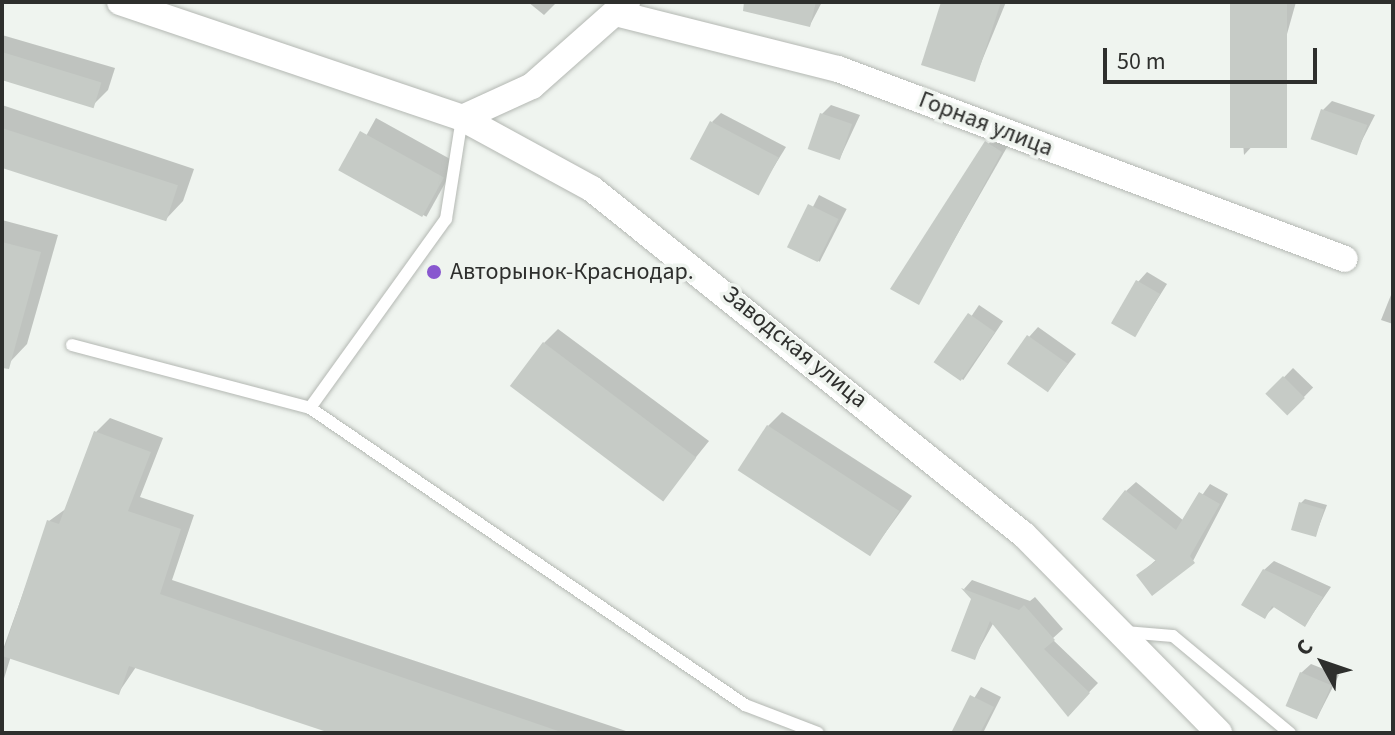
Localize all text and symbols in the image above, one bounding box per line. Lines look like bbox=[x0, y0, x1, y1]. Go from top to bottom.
scale bar bbox=[1107, 32, 1321, 82]
text: 50 m bbox=[1117, 44, 1166, 79]
street label: Горная улица bbox=[915, 85, 1057, 163]
place label: Авторынок-Краснодар. bbox=[450, 258, 694, 286]
marker: Авторынок-Краснодар. bbox=[425, 263, 443, 281]
street label: Заводская улица bbox=[717, 280, 873, 414]
north arrow bbox=[1283, 623, 1363, 703]
text: С bbox=[1288, 632, 1321, 663]

